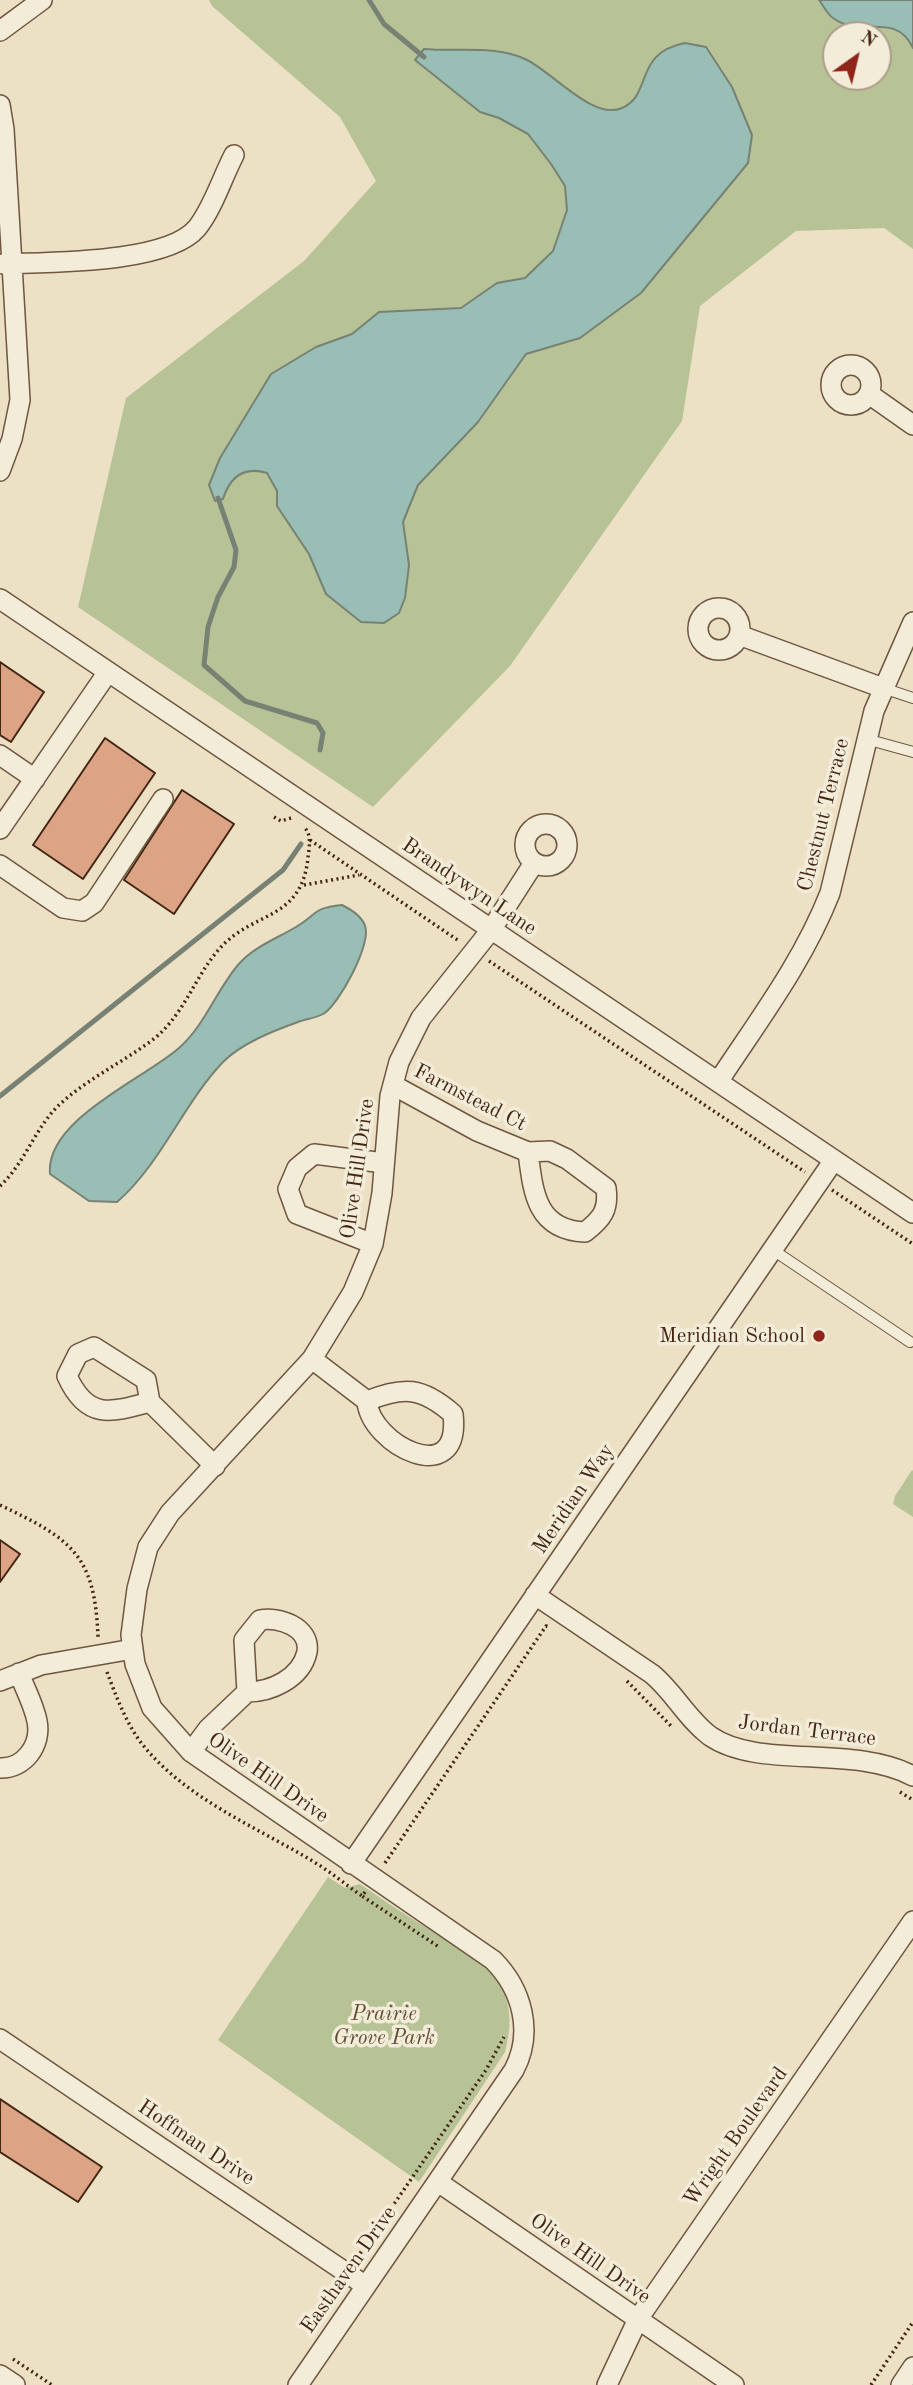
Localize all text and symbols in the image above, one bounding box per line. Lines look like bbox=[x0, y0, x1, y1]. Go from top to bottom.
north arrow bbox=[822, 21, 892, 91]
text: N bbox=[857, 28, 879, 52]
street label: Chestnut Terrace bbox=[793, 736, 855, 894]
street label: Brandywyn Lane bbox=[397, 833, 541, 941]
street label: Farmstead Ct bbox=[409, 1059, 531, 1137]
street label: Olive Hill Drive bbox=[336, 1097, 380, 1241]
place label: Meridian School bbox=[659, 1323, 805, 1349]
marker: Meridian School bbox=[811, 1328, 827, 1344]
street label: Meridian Way bbox=[528, 1439, 620, 1559]
street label: Jordan Terrace bbox=[737, 1710, 877, 1752]
street label: Olive Hill Drive bbox=[203, 1727, 333, 1829]
park label: Prairie Grove Park bbox=[333, 2001, 435, 2051]
street label: Wright Boulevard bbox=[678, 2062, 794, 2212]
street label: Hoffman Drive bbox=[133, 2095, 259, 2191]
street label: Easthaven Drive bbox=[296, 2201, 402, 2339]
street label: Olive Hill Drive bbox=[525, 2208, 655, 2310]

